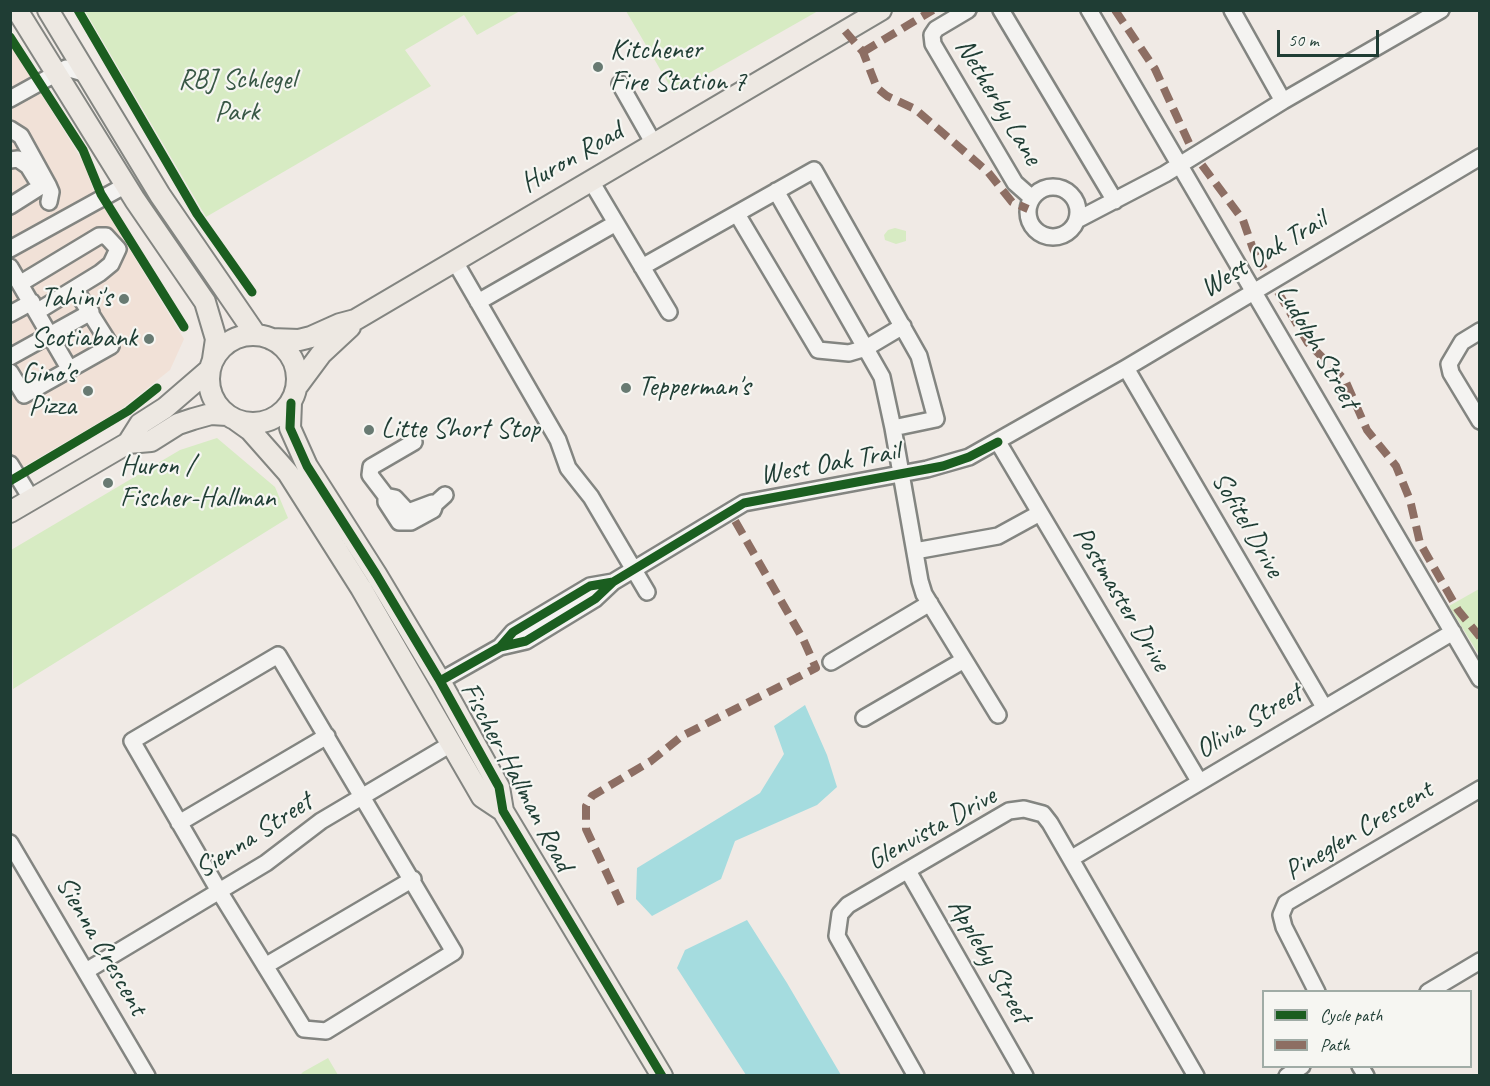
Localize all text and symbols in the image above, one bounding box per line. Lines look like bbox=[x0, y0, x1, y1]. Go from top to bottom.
scale bar bbox=[1280, 18, 1382, 56]
text: 50 m bbox=[1288, 29, 1319, 51]
street label: Netherby Lane bbox=[947, 33, 1049, 171]
place label: Kitchener Fire Station 7 bbox=[610, 34, 746, 100]
marker: Kitchener Fire Station 7 bbox=[591, 60, 605, 74]
park label: RBJ Schlegel Park bbox=[178, 64, 296, 130]
street label: Huron Road bbox=[515, 115, 629, 201]
street label: West Oak Trail bbox=[1195, 204, 1333, 306]
street label: Ludolph Street bbox=[1268, 279, 1366, 415]
place label: Tahini's bbox=[41, 282, 112, 316]
marker: Tahini's bbox=[117, 292, 131, 306]
place label: Scotiabank bbox=[31, 322, 137, 356]
marker: Scotiabank bbox=[142, 332, 156, 346]
place label: Gino's Pizza bbox=[22, 358, 76, 424]
place label: Tepperman's bbox=[638, 371, 750, 405]
marker: Tepperman's bbox=[619, 381, 633, 395]
marker: Gino's Pizza bbox=[81, 384, 95, 398]
place label: Litte Short Stop bbox=[381, 413, 540, 447]
marker: Litte Short Stop bbox=[362, 423, 376, 437]
street label: West Oak Trail bbox=[758, 435, 902, 493]
place label: Huron / Fischer-Hallman bbox=[120, 450, 276, 516]
street label: Sofitel Drive bbox=[1203, 466, 1291, 584]
marker: Huron / Fischer-Hallman bbox=[101, 476, 115, 490]
street label: Postmaster Drive bbox=[1065, 521, 1177, 677]
street label: Fischer-Hallman Road bbox=[452, 677, 580, 877]
street label: Olivia Street bbox=[1190, 677, 1308, 767]
street label: Pineglen Crescent bbox=[1279, 774, 1439, 888]
street label: Glenvista Drive bbox=[862, 780, 1002, 878]
street label: Sienna Street bbox=[189, 786, 319, 886]
street label: Sienna Crescent bbox=[48, 870, 154, 1022]
street label: Appleby Street bbox=[940, 893, 1038, 1029]
legend bbox=[1262, 990, 1472, 1068]
text: Cycle path bbox=[1320, 1004, 1382, 1026]
text: Path bbox=[1320, 1034, 1350, 1056]

